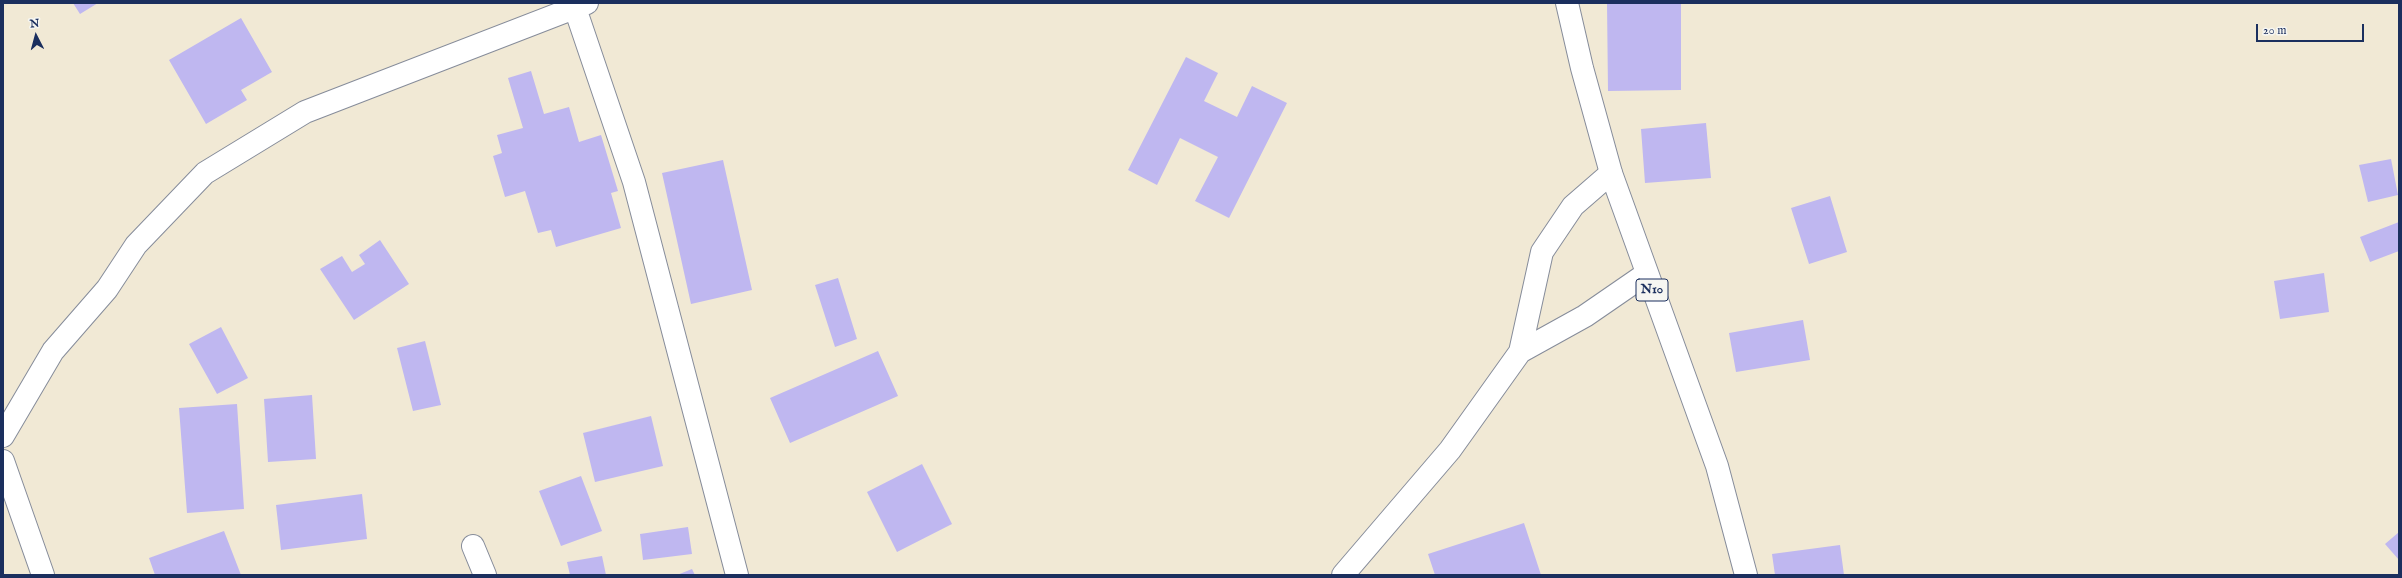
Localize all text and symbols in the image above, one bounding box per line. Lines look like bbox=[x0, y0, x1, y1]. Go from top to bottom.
north arrow bbox=[16, 16, 56, 56]
scale bar bbox=[2258, 16, 2366, 42]
text: N bbox=[29, 17, 40, 32]
text: 20 m bbox=[2263, 23, 2286, 38]
road number: N10 bbox=[1636, 279, 1668, 301]

